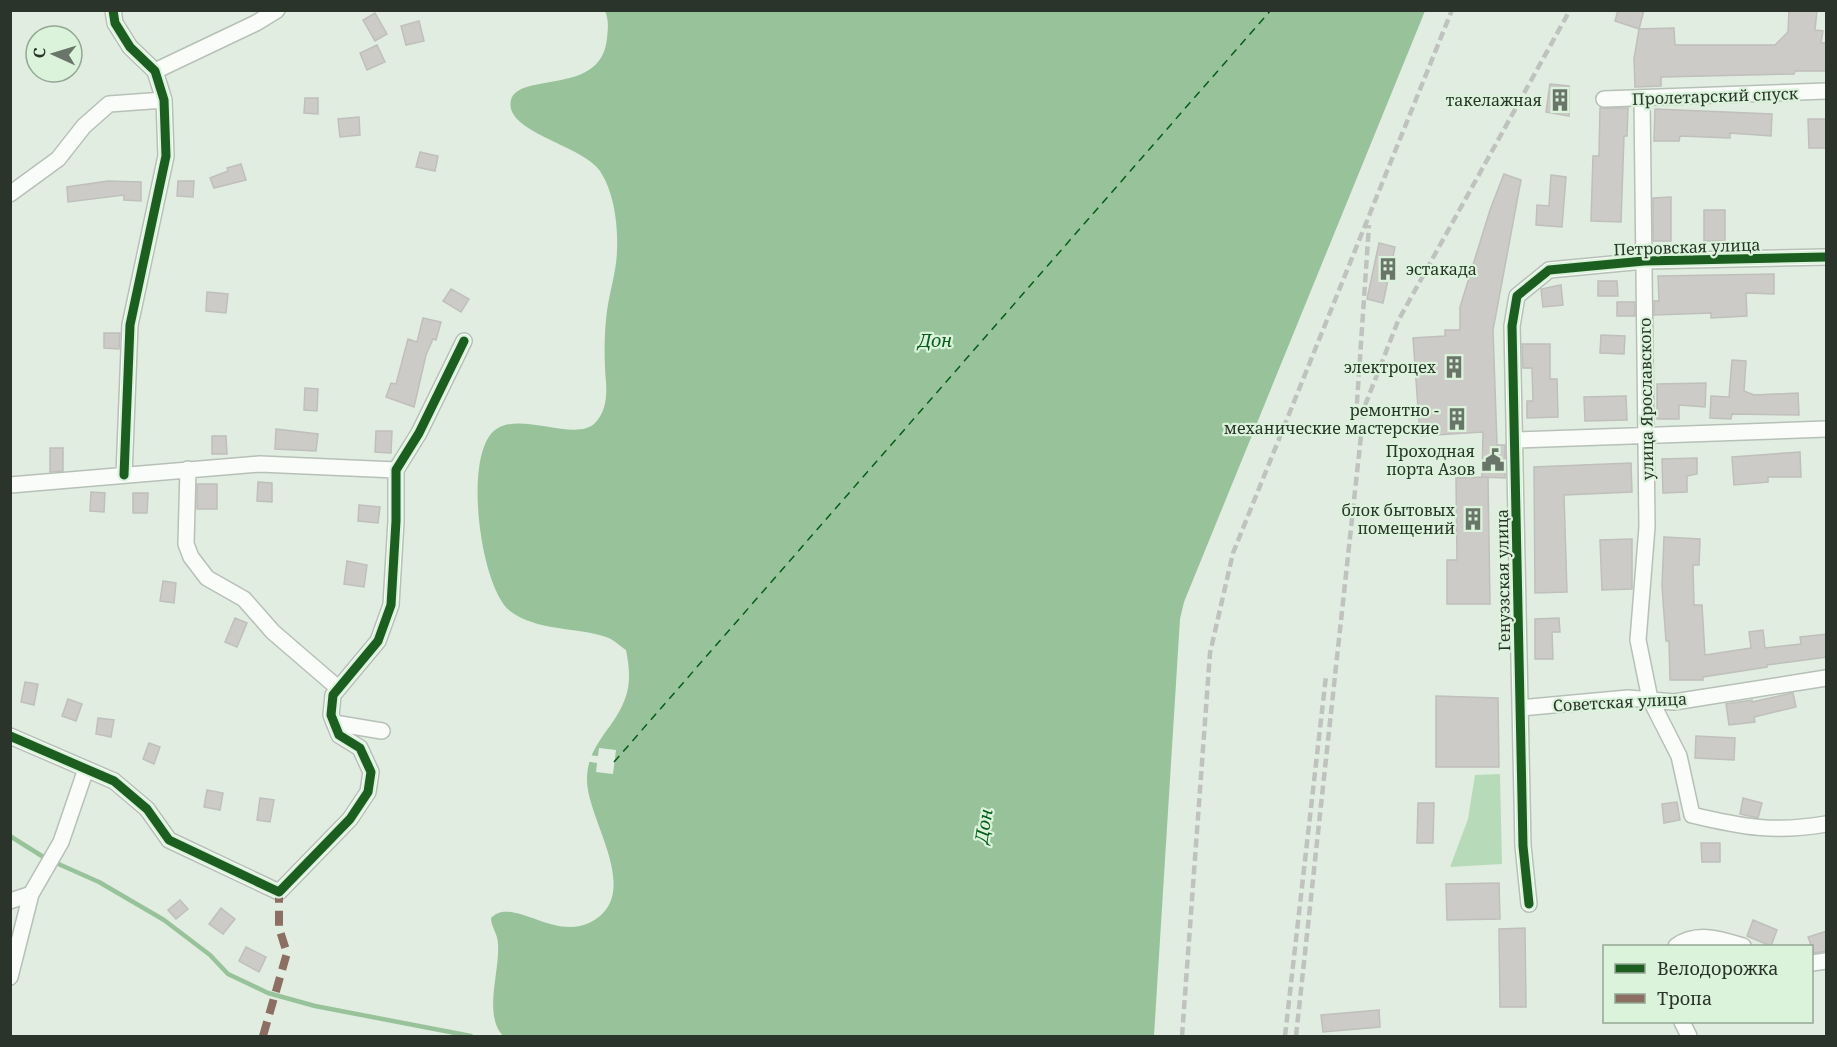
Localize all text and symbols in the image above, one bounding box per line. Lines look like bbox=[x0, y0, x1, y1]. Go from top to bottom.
north arrow bbox=[24, 24, 84, 84]
text: С bbox=[28, 47, 50, 59]
street label: Пролетарский спуск bbox=[1632, 82, 1799, 110]
building icon: такелажная bbox=[1547, 87, 1573, 113]
place label: такелажная bbox=[1446, 89, 1542, 111]
street label: Петровская улица bbox=[1613, 233, 1761, 261]
building icon: эстакада bbox=[1375, 256, 1401, 282]
place label: эстакада bbox=[1406, 258, 1477, 280]
street label: улица Ярославского bbox=[1634, 318, 1658, 480]
water label: Дон bbox=[916, 328, 952, 352]
building icon: электроцех bbox=[1441, 354, 1467, 380]
place label: электроцех bbox=[1344, 356, 1437, 378]
place label: ремонтно - механические мастерские bbox=[1224, 399, 1439, 439]
building icon: ремонтно - механические мастерские bbox=[1444, 406, 1470, 432]
place label: Проходная порта Азов bbox=[1386, 440, 1475, 480]
public building icon: Проходная порта Азов bbox=[1480, 447, 1506, 473]
place label: блок бытовых помещений bbox=[1342, 499, 1456, 539]
building icon: блок бытовых помещений bbox=[1460, 506, 1486, 532]
street label: Генуэзская улица bbox=[1491, 509, 1515, 651]
street label: Советская улица bbox=[1552, 688, 1688, 716]
water label: Дон bbox=[968, 807, 998, 847]
legend bbox=[1603, 945, 1813, 1023]
text: Велодорожка bbox=[1657, 956, 1779, 980]
text: Тропа bbox=[1657, 986, 1712, 1010]

